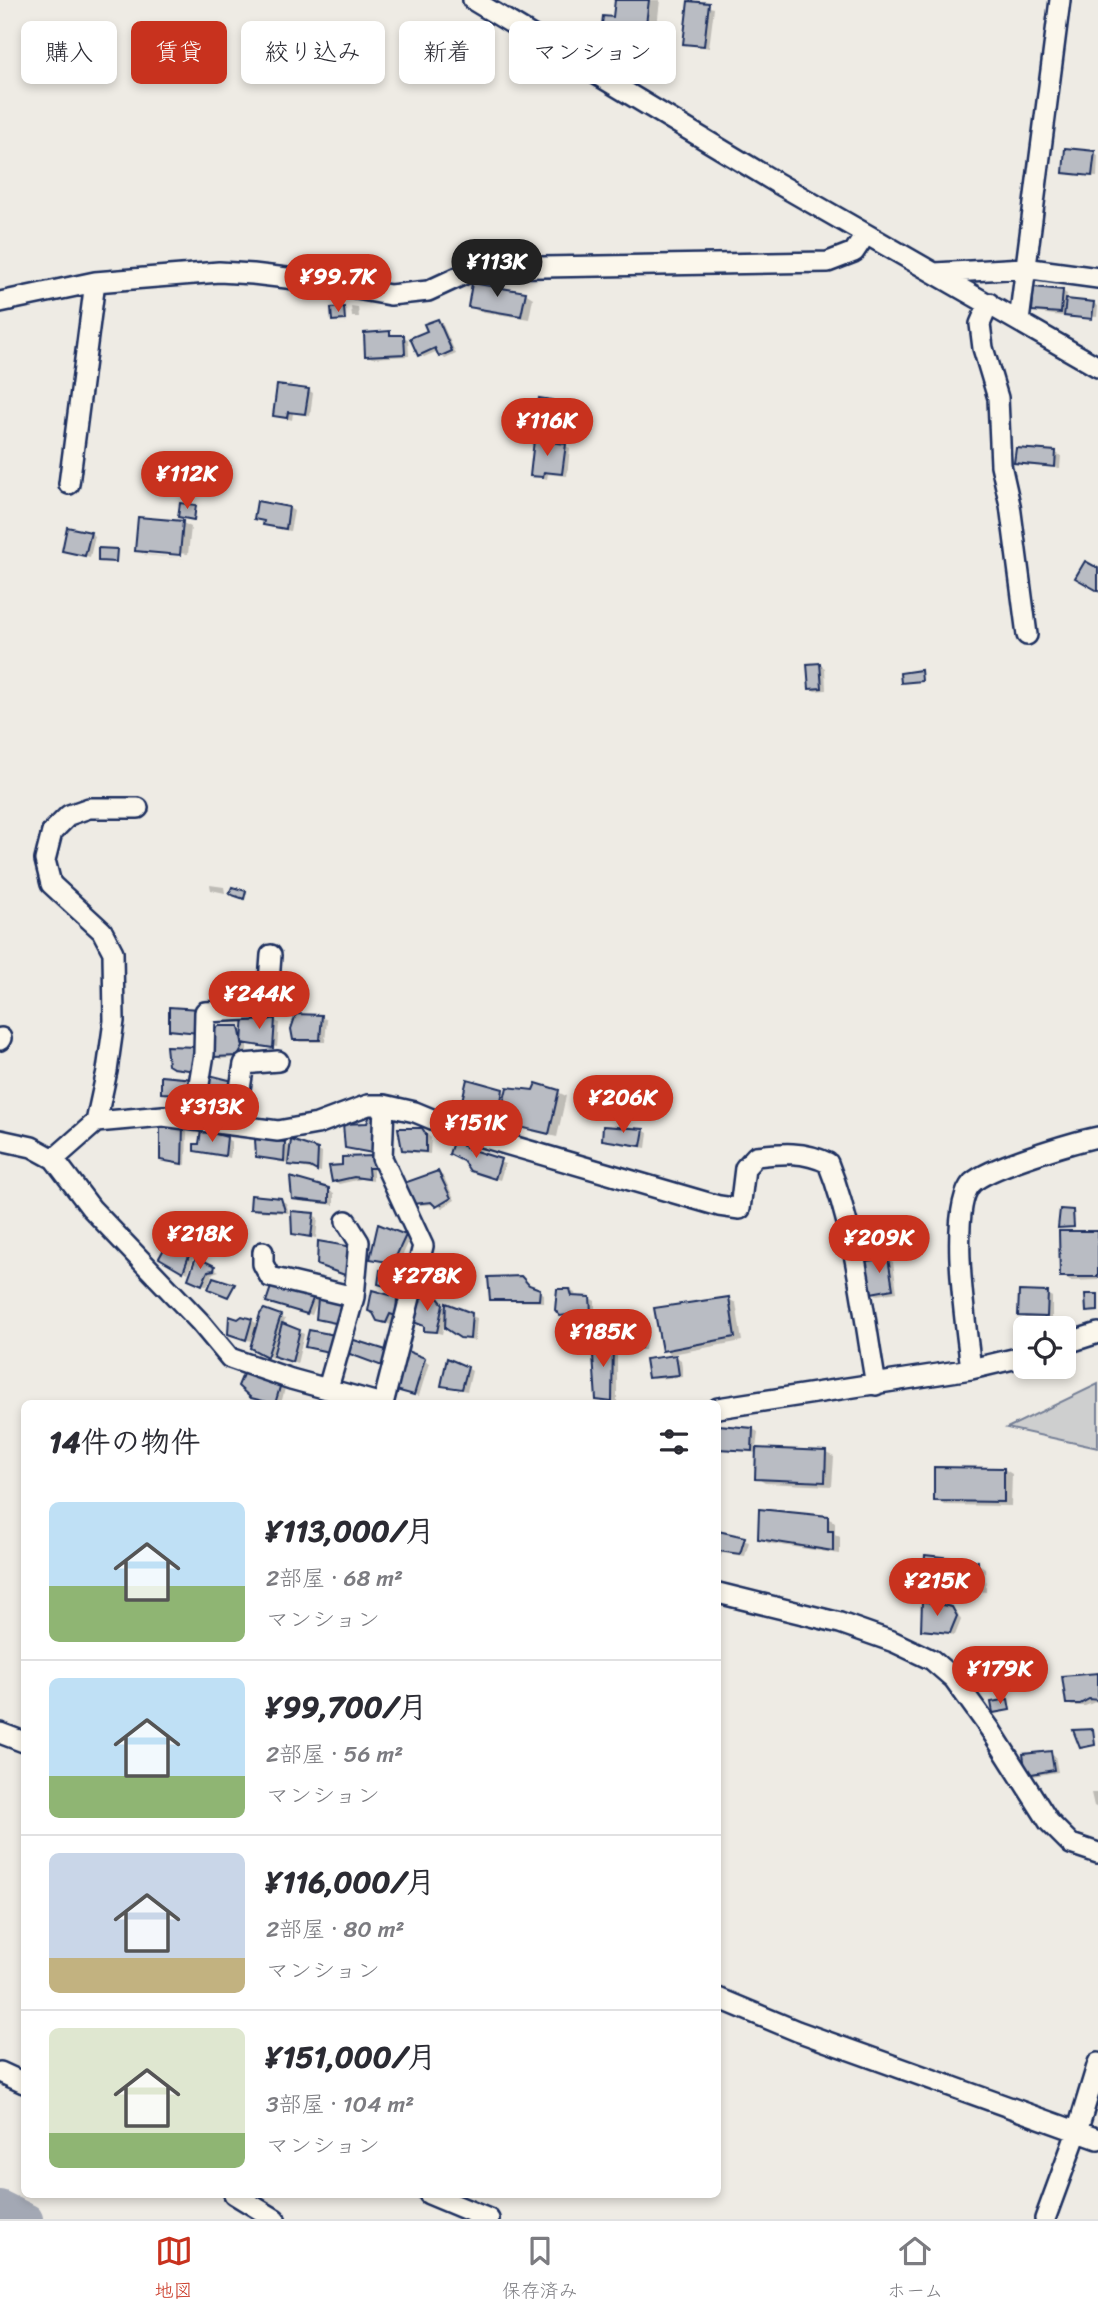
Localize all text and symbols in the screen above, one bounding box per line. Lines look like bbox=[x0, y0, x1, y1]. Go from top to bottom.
chip: 購入 bbox=[21, 21, 117, 84]
chip: 賃貸 bbox=[131, 21, 227, 84]
chip: 絞り込み bbox=[241, 21, 385, 84]
chip: 新着 bbox=[399, 21, 495, 84]
chip: マンション bbox=[509, 21, 676, 84]
pin: ¥113K bbox=[448, 240, 546, 299]
text: ¥113K bbox=[467, 241, 527, 282]
pin: ¥99.7K bbox=[281, 254, 395, 314]
text: ¥99.7K bbox=[300, 256, 376, 297]
pin: ¥116K bbox=[498, 398, 596, 458]
text: ¥116K bbox=[517, 400, 577, 441]
pin: ¥112K bbox=[138, 452, 236, 511]
text: ¥112K bbox=[157, 453, 217, 494]
pin: ¥244K bbox=[210, 972, 308, 1031]
text: ¥244K bbox=[225, 973, 293, 1014]
pin: ¥206K bbox=[574, 1076, 672, 1135]
text: ¥206K bbox=[589, 1077, 657, 1118]
pin: ¥313K bbox=[163, 1084, 261, 1144]
text: ¥313K bbox=[181, 1086, 243, 1127]
pin: ¥151K bbox=[427, 1100, 525, 1160]
text: ¥151K bbox=[446, 1102, 506, 1143]
pin: ¥218K bbox=[151, 1212, 249, 1271]
text: ¥218K bbox=[168, 1213, 232, 1254]
pin: ¥209K bbox=[830, 1216, 928, 1275]
text: ¥209K bbox=[845, 1217, 913, 1258]
pin: ¥278K bbox=[378, 1254, 476, 1313]
text: ¥278K bbox=[393, 1255, 461, 1296]
pin: ¥185K bbox=[554, 1310, 652, 1369]
text: ¥185K bbox=[571, 1311, 635, 1352]
map controls bbox=[1013, 1316, 1076, 1379]
button: locate bbox=[1013, 1316, 1076, 1379]
text: 14件の物件 bbox=[49, 1415, 201, 1469]
icon: filters bbox=[655, 1423, 693, 1461]
text: ¥113,000/月 bbox=[266, 1504, 435, 1558]
icon: home bbox=[105, 1530, 189, 1614]
text: 2部屋 · 68 m² bbox=[266, 1558, 403, 1599]
pin: ¥215K bbox=[888, 1558, 986, 1618]
text: ¥215K bbox=[905, 1560, 969, 1601]
text: マンション bbox=[266, 1599, 380, 1640]
pin: ¥179K bbox=[951, 1646, 1049, 1706]
text: ¥179K bbox=[968, 1648, 1032, 1689]
text: ¥99,700/月 bbox=[266, 1680, 428, 1734]
icon: home bbox=[105, 1706, 189, 1790]
text: 2部屋 · 56 m² bbox=[266, 1734, 403, 1775]
text: マンション bbox=[266, 1775, 380, 1816]
text: ¥116,000/月 bbox=[266, 1855, 435, 1909]
icon: home bbox=[105, 1881, 189, 1965]
text: 2部屋 · 80 m² bbox=[266, 1909, 404, 1950]
text: マンション bbox=[266, 1950, 380, 1991]
text: ¥151,000/月 bbox=[266, 2030, 437, 2084]
icon: home bbox=[105, 2056, 189, 2140]
text: 3部屋 · 104 m² bbox=[266, 2084, 414, 2125]
text: マンション bbox=[266, 2125, 380, 2166]
tab: 地図 bbox=[155, 2232, 193, 2307]
tab: 保存済み bbox=[502, 2232, 578, 2307]
tab: ホーム bbox=[887, 2232, 943, 2307]

